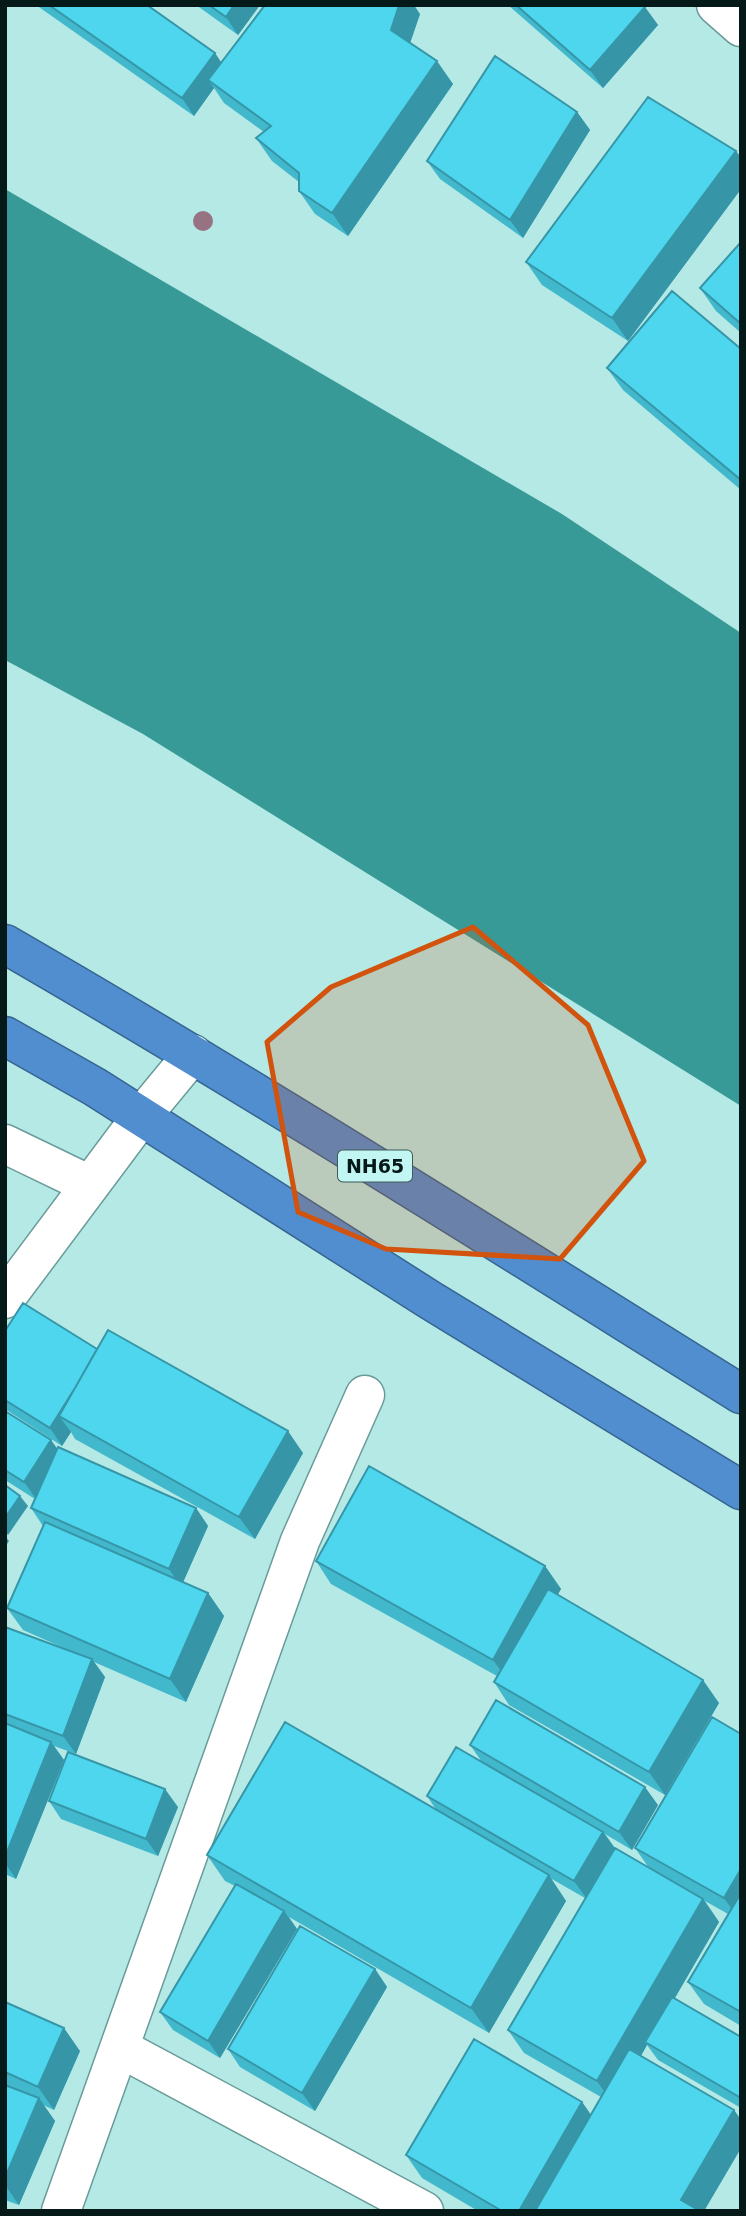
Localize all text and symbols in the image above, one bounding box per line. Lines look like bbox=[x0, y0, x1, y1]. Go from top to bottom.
road number: NH65 bbox=[338, 1150, 412, 1182]

